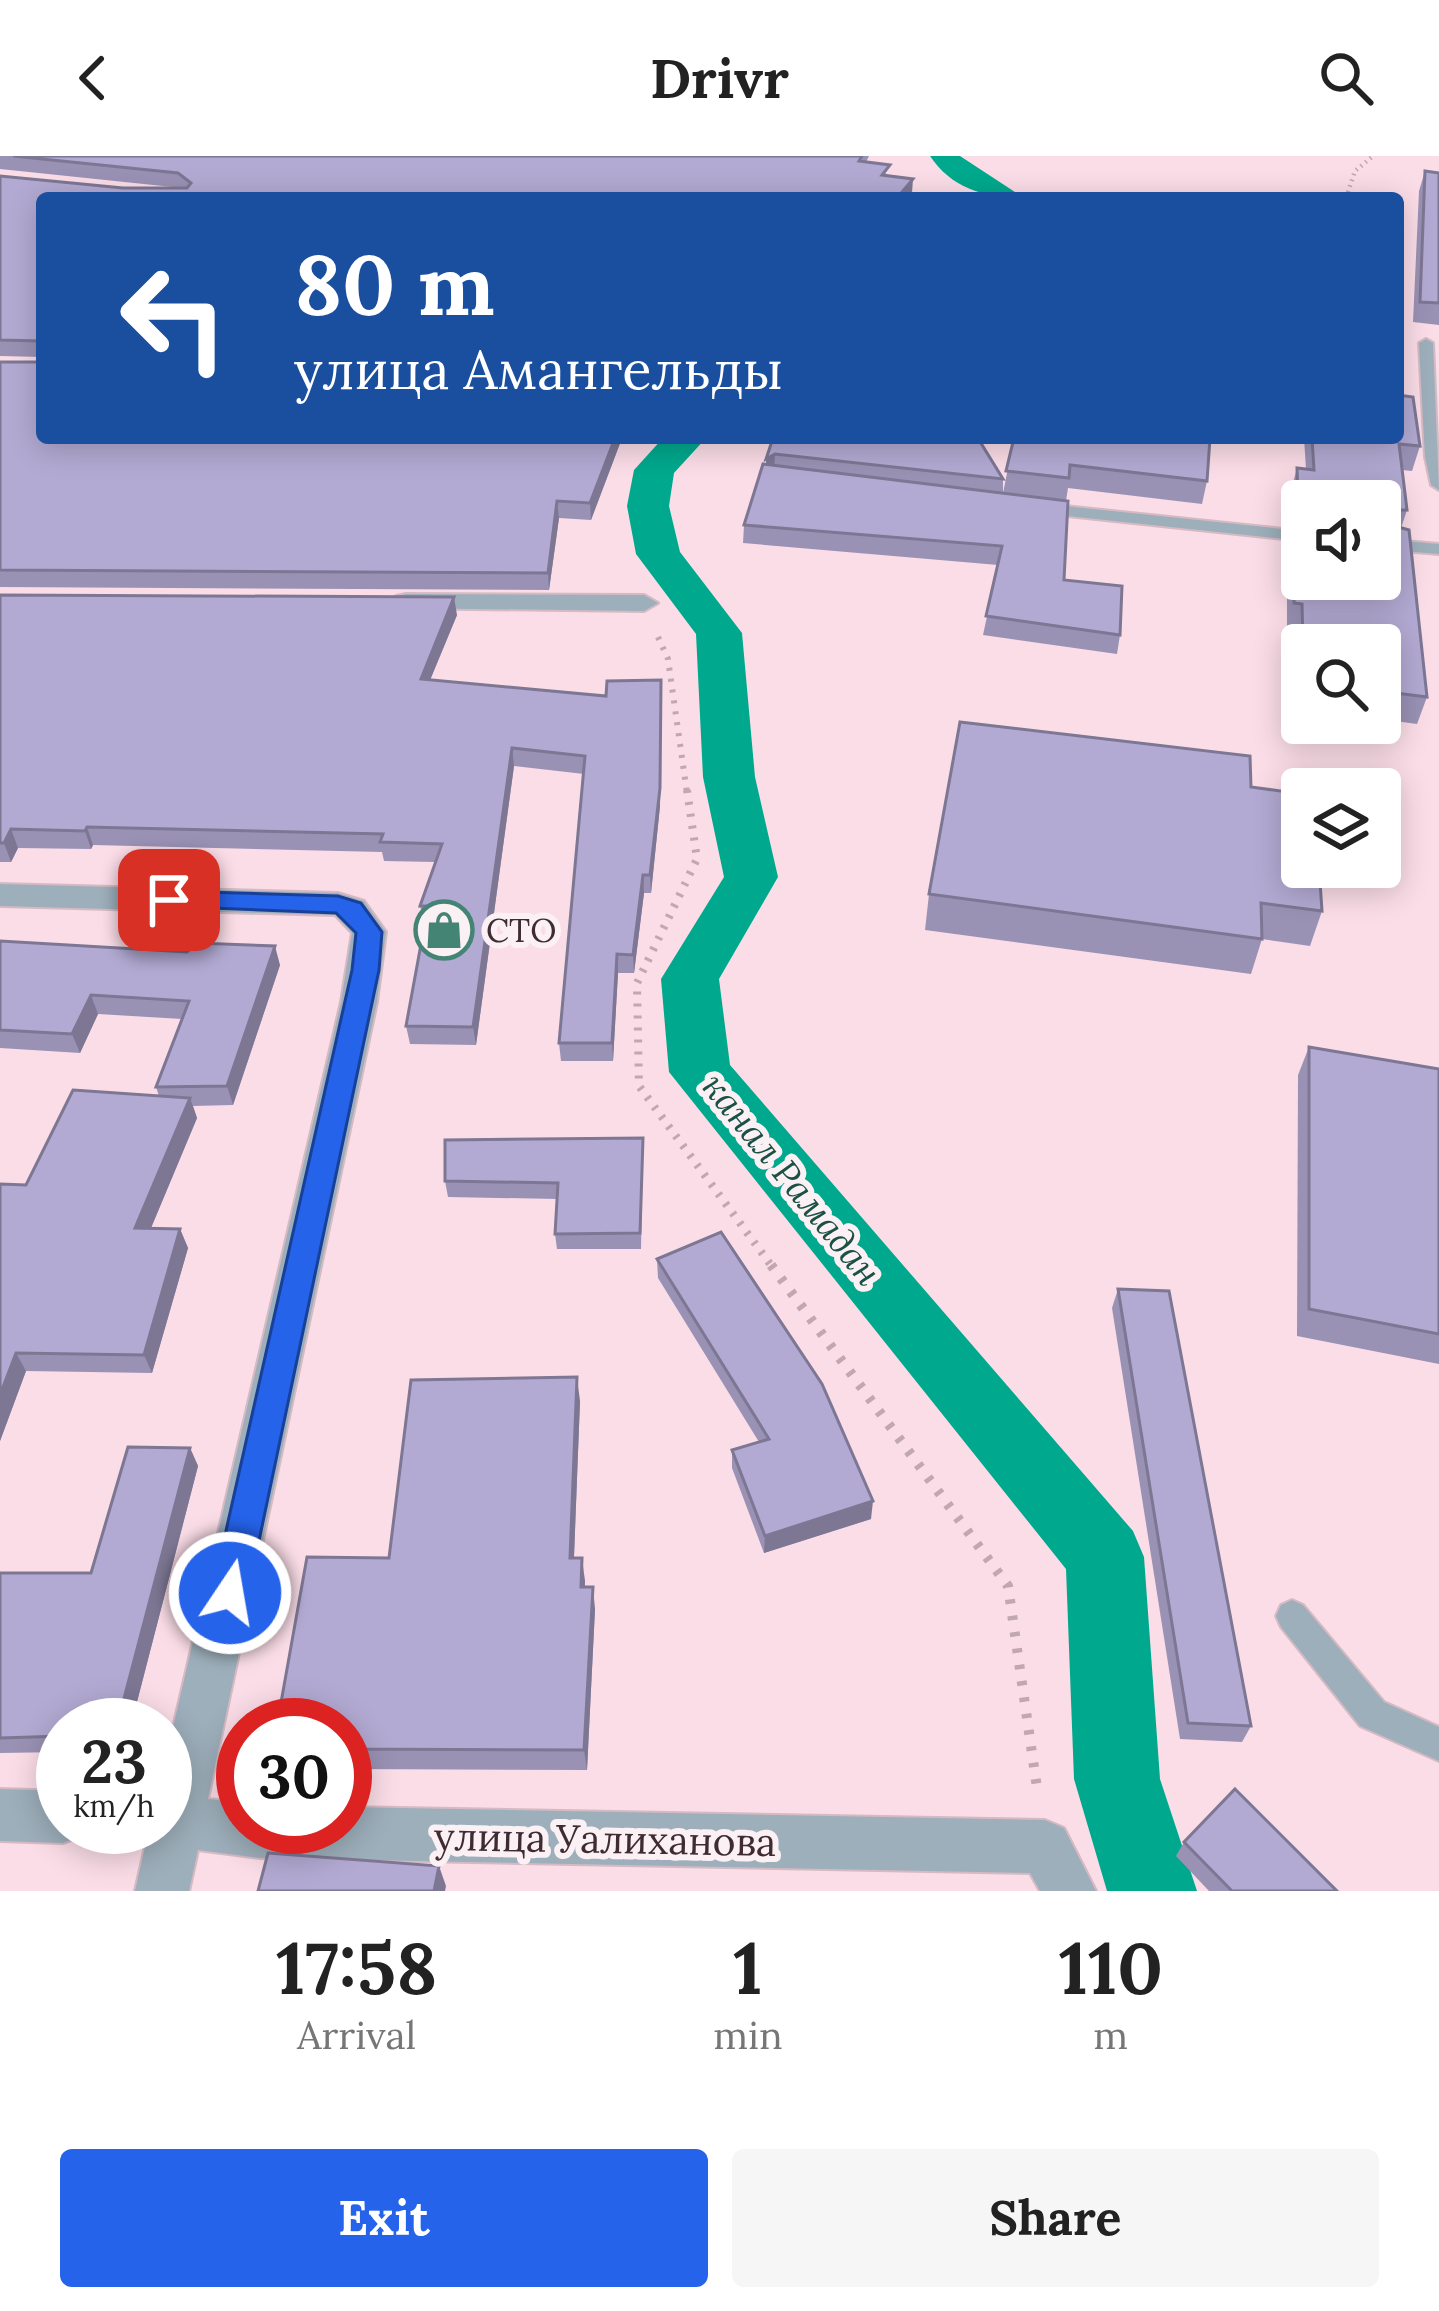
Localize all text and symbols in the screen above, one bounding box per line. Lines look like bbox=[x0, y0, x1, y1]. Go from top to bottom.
text: Drivr bbox=[650, 44, 789, 113]
icon: back bbox=[60, 45, 126, 111]
icon: search bbox=[1313, 45, 1379, 111]
text: 80 m bbox=[294, 230, 495, 338]
icon: left bbox=[96, 240, 252, 396]
text: улица Амангельды bbox=[294, 335, 783, 404]
map controls bbox=[1281, 480, 1401, 888]
button: sound bbox=[1281, 480, 1401, 600]
button: search bbox=[1281, 624, 1401, 744]
button: layers bbox=[1281, 768, 1401, 888]
pin bbox=[118, 849, 220, 951]
icon: arrive bbox=[136, 867, 202, 933]
shop icon: СТО bbox=[413, 899, 475, 961]
place label: СТО bbox=[486, 909, 556, 951]
water label: канал Рамадан bbox=[692, 1063, 892, 1295]
position arrow bbox=[167, 1530, 293, 1656]
speed limit sign: 30 bbox=[216, 1698, 372, 1854]
text: 23 bbox=[81, 1723, 147, 1799]
text: km/h bbox=[73, 1787, 155, 1825]
street label: улица Уалиханова bbox=[433, 1811, 777, 1867]
text: 17:58 bbox=[276, 1922, 437, 2014]
text: 1 bbox=[733, 1922, 763, 2014]
text: 110 bbox=[1059, 1922, 1163, 2014]
text: Arrival bbox=[297, 2010, 416, 2060]
text: min bbox=[713, 2010, 783, 2060]
text: m bbox=[1093, 2010, 1128, 2060]
button: Exit bbox=[60, 2149, 708, 2287]
button: Share bbox=[732, 2149, 1379, 2287]

